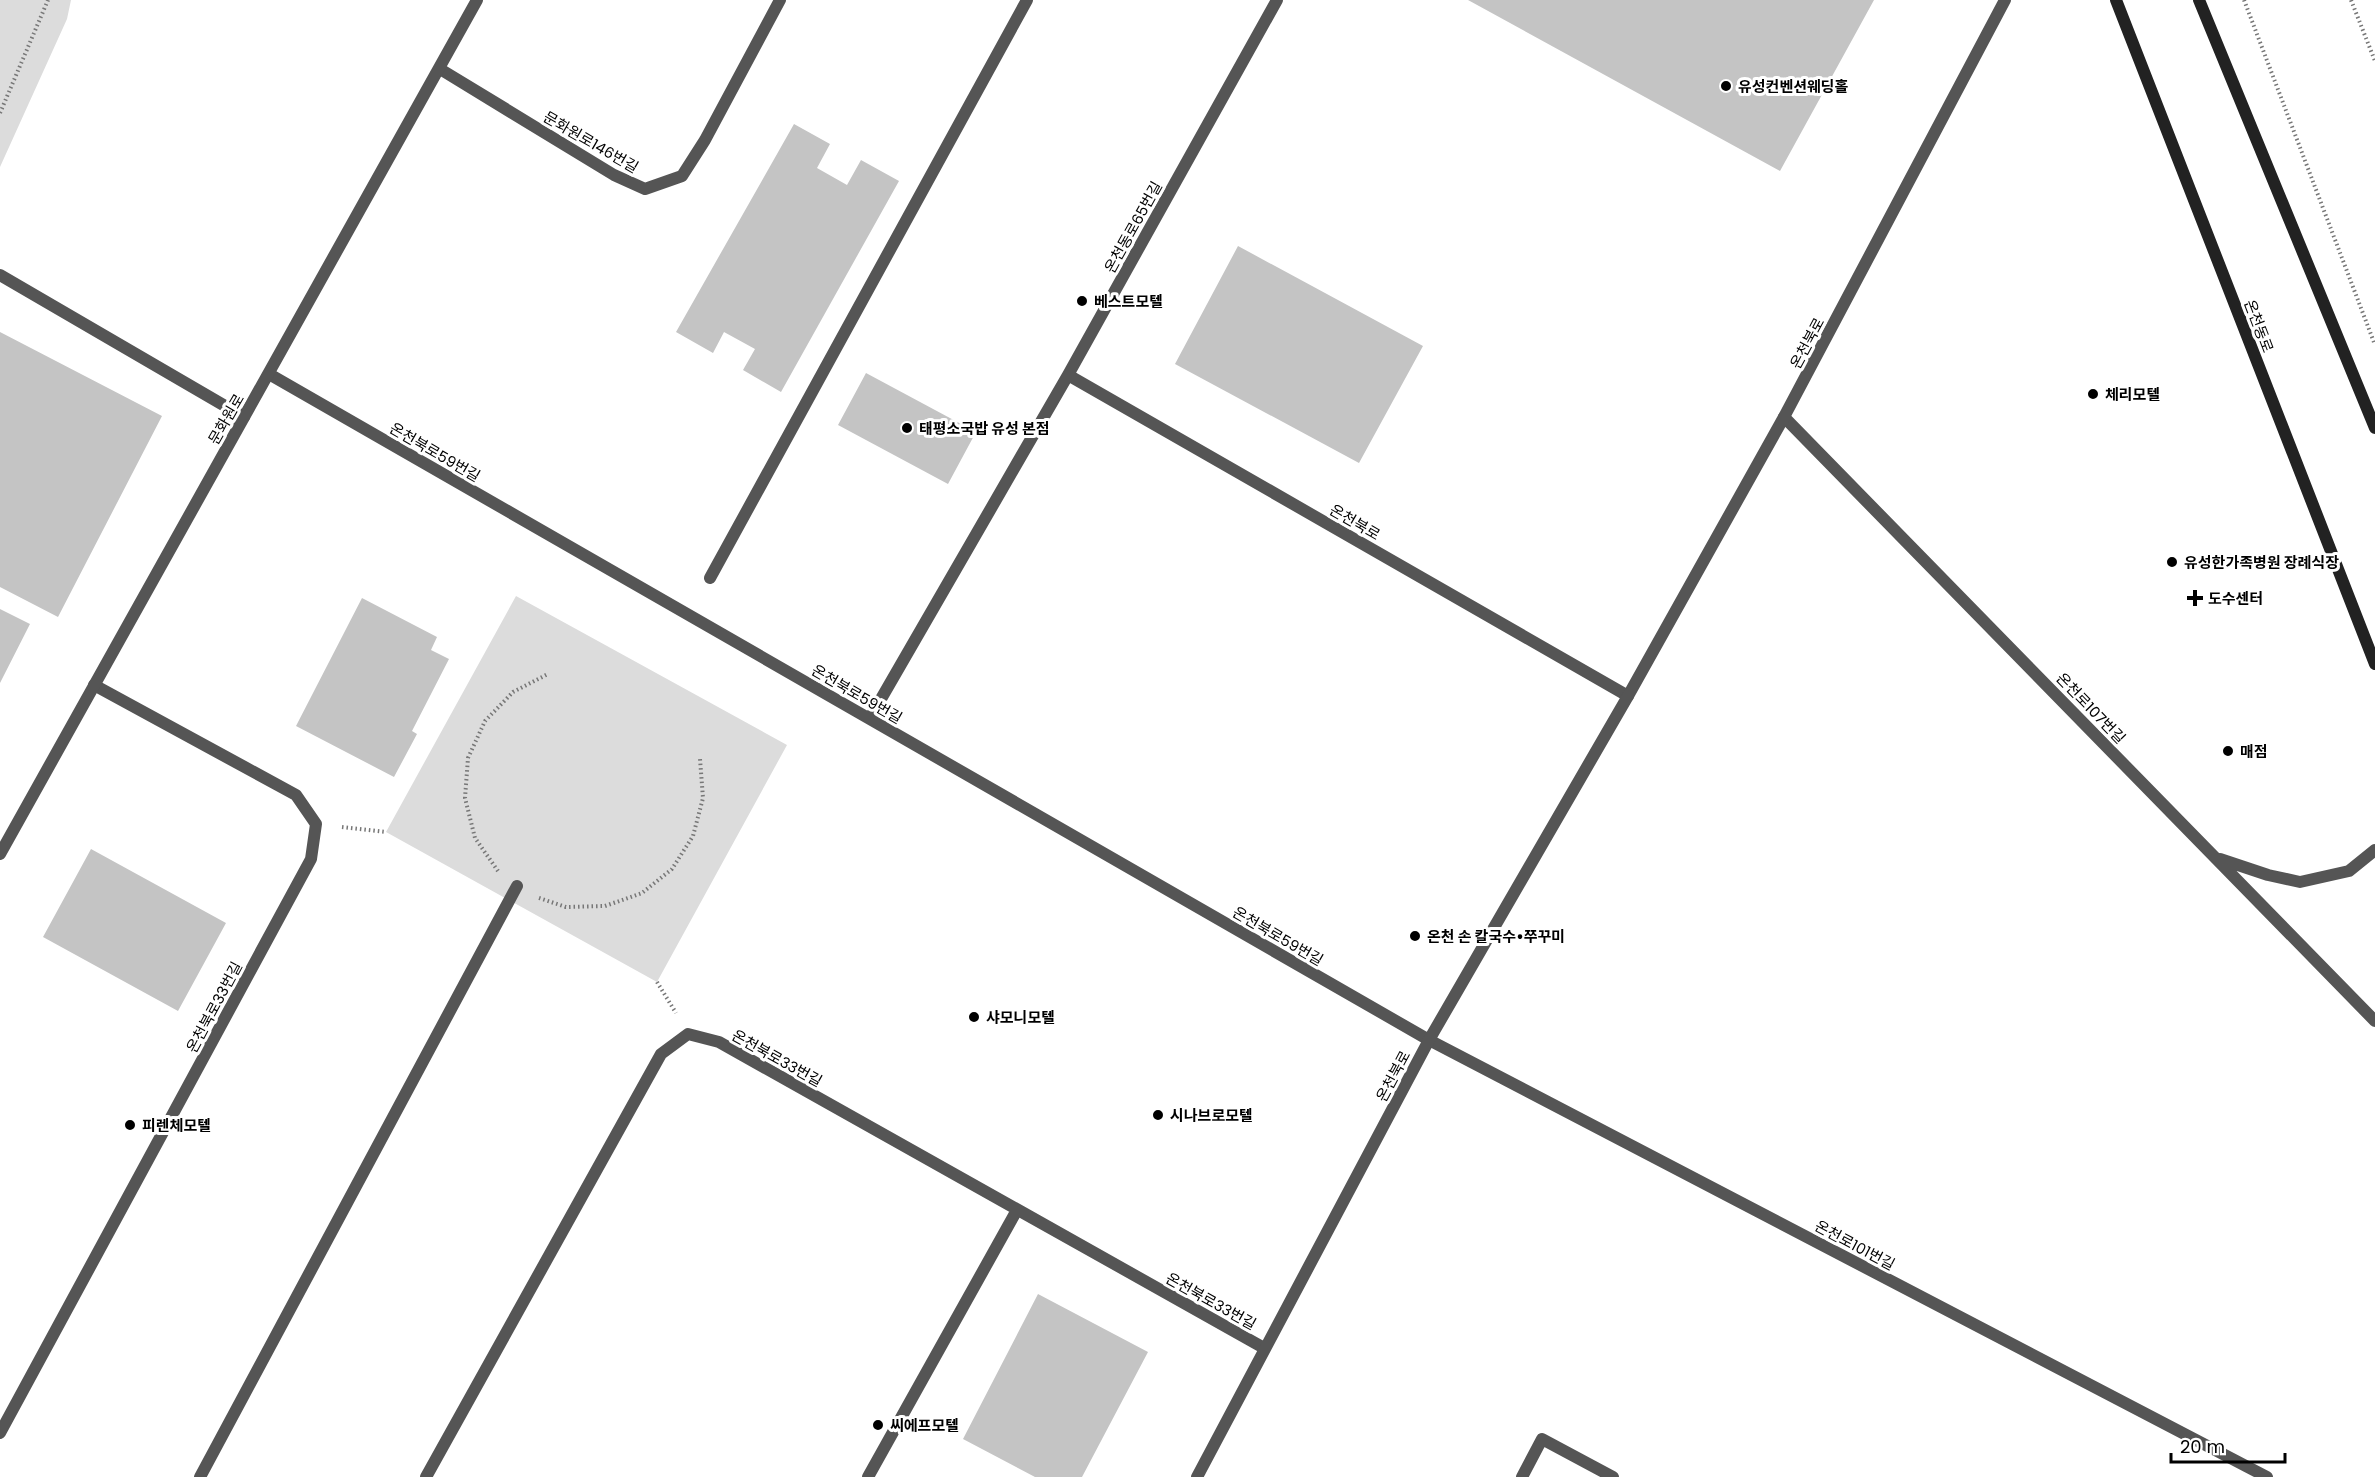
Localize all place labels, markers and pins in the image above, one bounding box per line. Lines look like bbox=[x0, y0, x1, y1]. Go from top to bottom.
place label: 유성컨벤션웨딩홀 bbox=[1738, 76, 1849, 97]
marker: 유성컨벤션웨딩홀 bbox=[1719, 79, 1733, 93]
place label: 베스트모텔 bbox=[1094, 291, 1163, 312]
marker: 베스트모텔 bbox=[1075, 294, 1089, 308]
place label: 체리모텔 bbox=[2105, 384, 2160, 405]
marker: 체리모텔 bbox=[2086, 387, 2100, 401]
place label: 태평소국밥 유성 본점 bbox=[919, 418, 1050, 439]
marker: 태평소국밥 유성 본점 bbox=[900, 421, 914, 435]
place label: 유성한가족병원 장례식장 bbox=[2184, 552, 2339, 573]
marker: 유성한가족병원 장례식장 bbox=[2165, 555, 2179, 569]
place label: 도수센터 bbox=[2208, 588, 2263, 609]
marker: 도수센터 bbox=[2186, 589, 2204, 607]
place label: 매점 bbox=[2240, 741, 2268, 762]
marker: 매점 bbox=[2221, 744, 2235, 758]
place label: 온천 손 칼국수•쭈꾸미 bbox=[1427, 926, 1565, 947]
marker: 온천 손 칼국수•쭈꾸미 bbox=[1408, 929, 1422, 943]
place label: 샤모니모텔 bbox=[986, 1007, 1055, 1028]
marker: 샤모니모텔 bbox=[967, 1010, 981, 1024]
place label: 시나브로모텔 bbox=[1170, 1105, 1253, 1126]
marker: 시나브로모텔 bbox=[1151, 1108, 1165, 1122]
place label: 피렌체모텔 bbox=[142, 1115, 211, 1136]
marker: 피렌체모텔 bbox=[123, 1118, 137, 1132]
place label: 씨에프모텔 bbox=[890, 1415, 959, 1436]
marker: 씨에프모텔 bbox=[871, 1418, 885, 1432]

